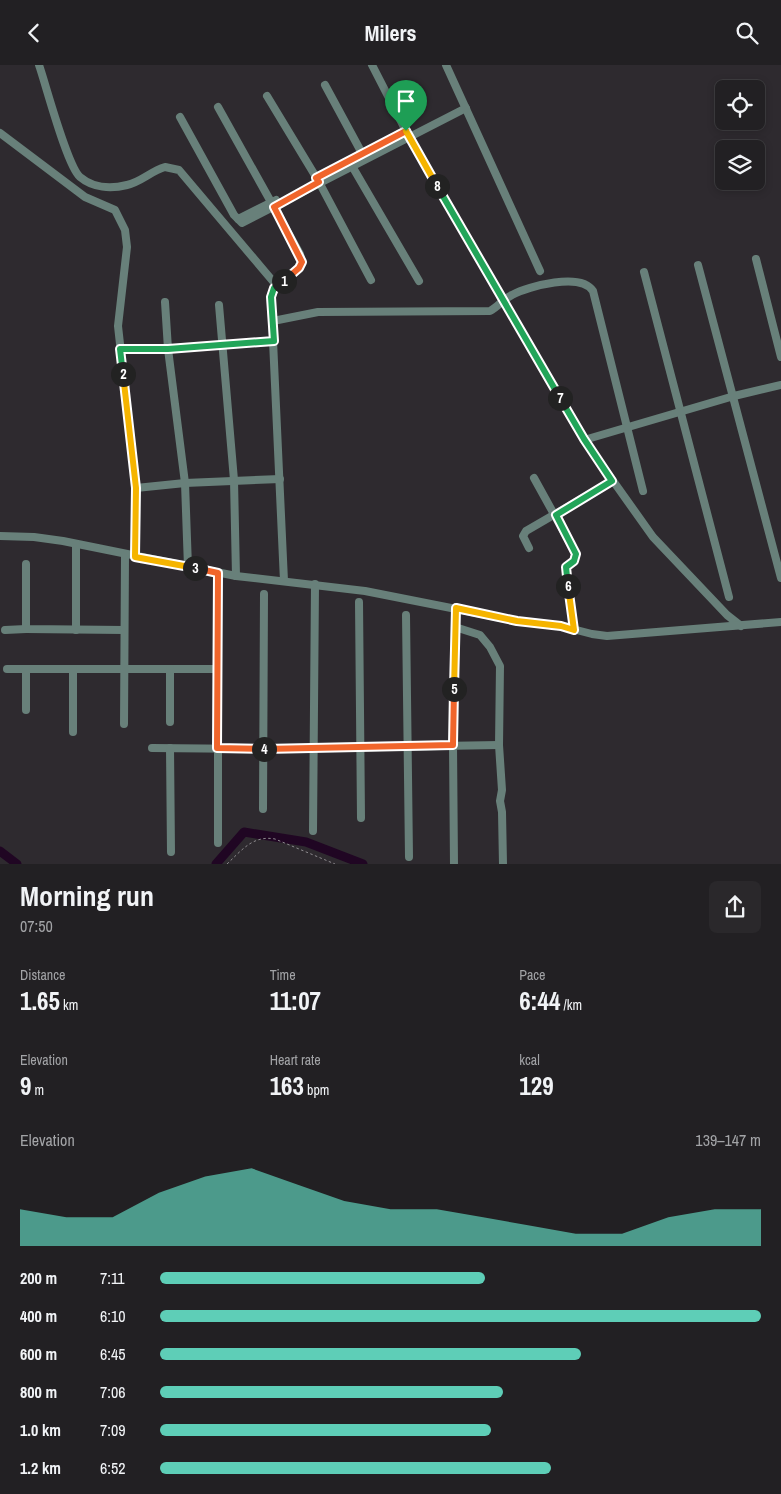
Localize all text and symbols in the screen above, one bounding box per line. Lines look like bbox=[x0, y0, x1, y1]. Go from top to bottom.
text: Milers bbox=[364, 18, 417, 48]
icon: back bbox=[20, 19, 48, 47]
icon: search bbox=[733, 19, 761, 47]
pin bbox=[385, 80, 427, 131]
map controls bbox=[715, 80, 765, 190]
button: locate bbox=[715, 80, 765, 130]
icon: arrive bbox=[392, 87, 420, 115]
button: layers bbox=[715, 140, 765, 190]
pin: 8 bbox=[424, 173, 450, 199]
text: 8 bbox=[434, 177, 441, 195]
pin: 1 bbox=[272, 269, 296, 293]
text: 1 bbox=[281, 272, 288, 290]
pin: 2 bbox=[110, 361, 136, 387]
text: 2 bbox=[120, 365, 127, 383]
pin: 7 bbox=[548, 385, 572, 411]
text: 7 bbox=[557, 389, 564, 407]
pin: 3 bbox=[182, 555, 208, 581]
text: 3 bbox=[192, 559, 199, 577]
pin: 6 bbox=[556, 573, 580, 599]
text: 6 bbox=[565, 577, 572, 595]
pin: 5 bbox=[442, 677, 466, 701]
text: 5 bbox=[451, 680, 458, 698]
pin: 4 bbox=[252, 737, 276, 761]
text: 4 bbox=[261, 740, 268, 758]
text: Morning run bbox=[20, 877, 154, 915]
button: share bbox=[709, 881, 761, 933]
text: 07:50 bbox=[20, 915, 53, 937]
text: Distance bbox=[20, 966, 65, 984]
text: Time bbox=[270, 966, 296, 984]
text: Pace bbox=[519, 966, 546, 984]
text: 1.65 bbox=[20, 984, 60, 1018]
text: 11:07 bbox=[270, 984, 321, 1018]
text: 6:44 bbox=[519, 984, 560, 1018]
text: km bbox=[60, 996, 78, 1014]
text: /km bbox=[560, 996, 582, 1014]
text: Elevation bbox=[20, 1051, 68, 1069]
text: Heart rate bbox=[270, 1051, 321, 1069]
text: kcal bbox=[519, 1051, 540, 1069]
text: 9 bbox=[20, 1069, 31, 1103]
text: 163 bbox=[270, 1069, 304, 1103]
text: 129 bbox=[519, 1069, 554, 1103]
text: m bbox=[31, 1081, 44, 1099]
text: bpm bbox=[304, 1081, 329, 1099]
text: Elevation bbox=[20, 1129, 75, 1151]
text: 139–147 m bbox=[695, 1129, 761, 1151]
text: 200 m bbox=[20, 1267, 57, 1289]
text: 7:11 bbox=[100, 1267, 125, 1289]
text: 400 m bbox=[20, 1305, 57, 1327]
text: 6:10 bbox=[100, 1305, 126, 1327]
text: 600 m bbox=[20, 1343, 57, 1365]
text: 6:45 bbox=[100, 1343, 126, 1365]
text: 800 m bbox=[20, 1381, 57, 1403]
text: 7:06 bbox=[100, 1381, 126, 1403]
text: 1.0 km bbox=[20, 1419, 61, 1441]
text: 7:09 bbox=[100, 1419, 126, 1441]
text: 1.2 km bbox=[20, 1457, 61, 1479]
text: 6:52 bbox=[100, 1457, 126, 1479]

